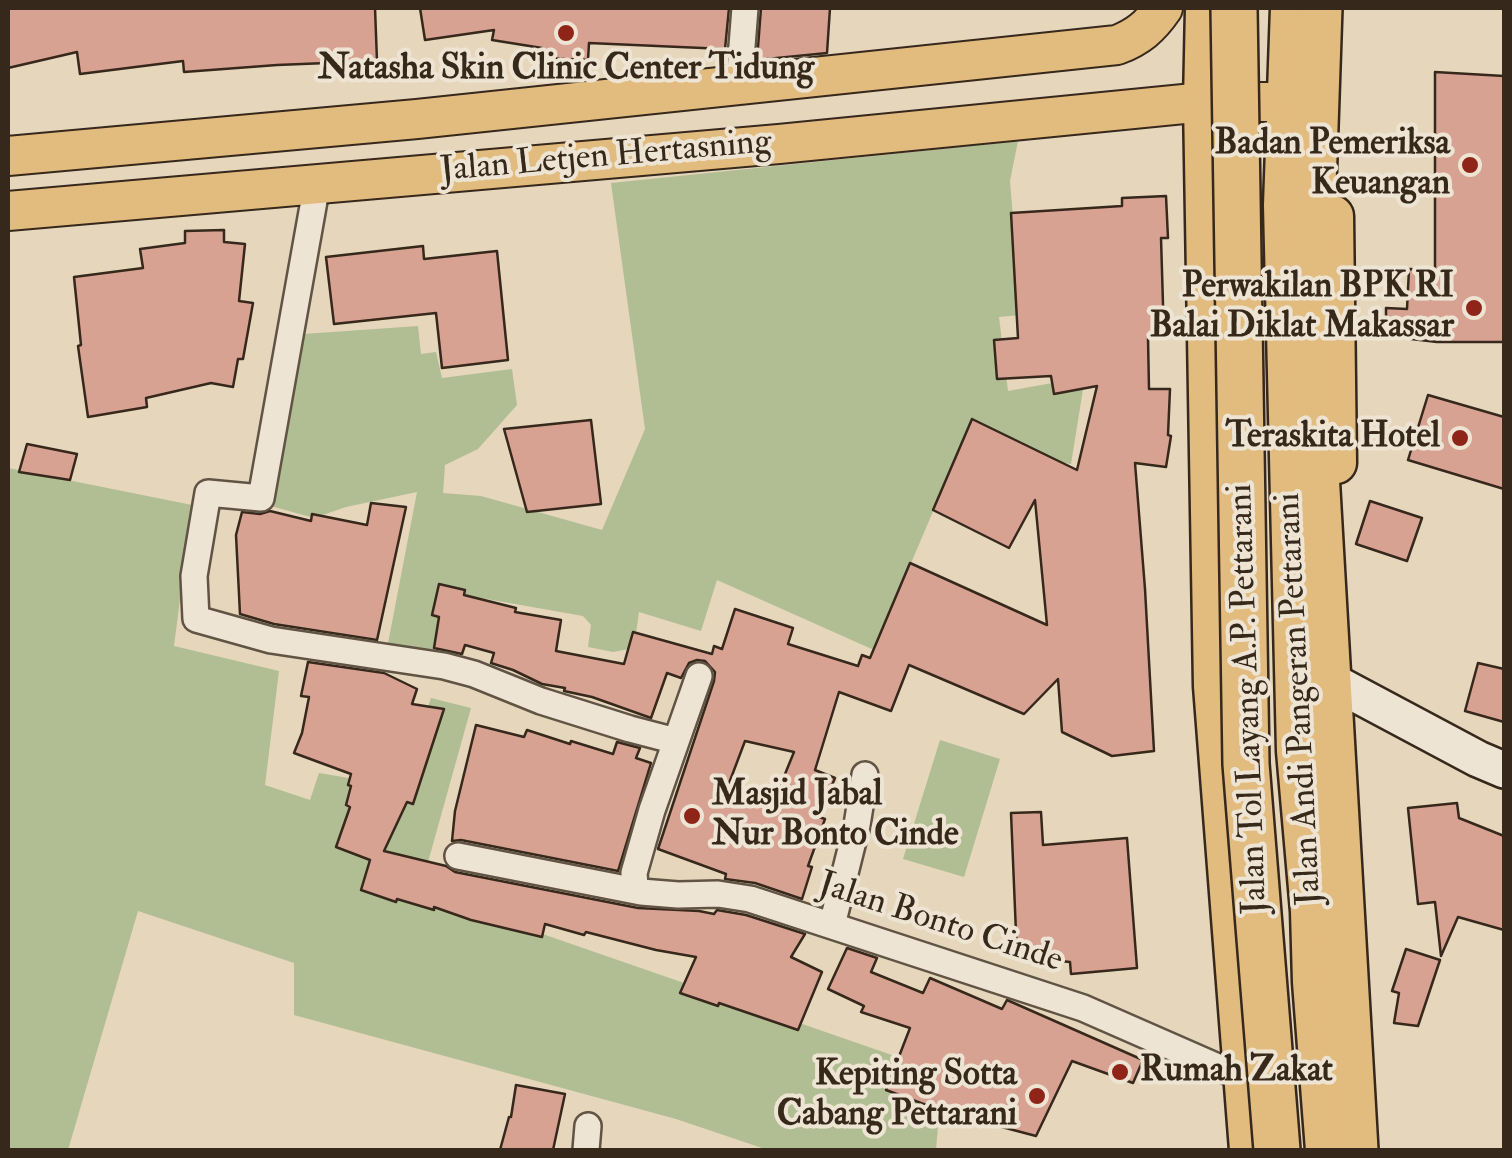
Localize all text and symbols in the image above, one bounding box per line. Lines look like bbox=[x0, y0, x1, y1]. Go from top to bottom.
marker: Natasha Skin Clinic Center Tidung bbox=[555, 22, 577, 44]
place label: Natasha Skin Clinic Center Tidung bbox=[318, 49, 814, 91]
street label: Jalan Letjen Hertasning bbox=[439, 123, 773, 193]
place label: Badan Pemeriksa Keuangan bbox=[1215, 124, 1450, 206]
marker: Badan Pemeriksa Keuangan bbox=[1459, 154, 1481, 176]
place label: Perwakilan BPK RI Balai Diklat Makassar bbox=[1150, 267, 1454, 349]
marker: Perwakilan BPK RI Balai Diklat Makassar bbox=[1463, 297, 1485, 319]
place label: Teraskita Hotel bbox=[1225, 417, 1440, 459]
marker: Teraskita Hotel bbox=[1449, 427, 1471, 449]
street label: Jalan Tol Layang A.P. Pettarani bbox=[1221, 483, 1279, 915]
street label: Jalan Andi Pangeran Pettarani bbox=[1269, 491, 1333, 907]
place label: Masjid Jabal Nur Bonto Cinde bbox=[712, 775, 959, 857]
marker: Masjid Jabal Nur Bonto Cinde bbox=[681, 805, 703, 827]
street label: Jalan Bonto Cinde bbox=[813, 865, 1067, 983]
place label: Rumah Zakat bbox=[1140, 1051, 1333, 1093]
place label: Kepiting Sotta Cabang Pettarani bbox=[777, 1055, 1017, 1137]
marker: Rumah Zakat bbox=[1109, 1061, 1131, 1083]
marker: Kepiting Sotta Cabang Pettarani bbox=[1026, 1085, 1048, 1107]

